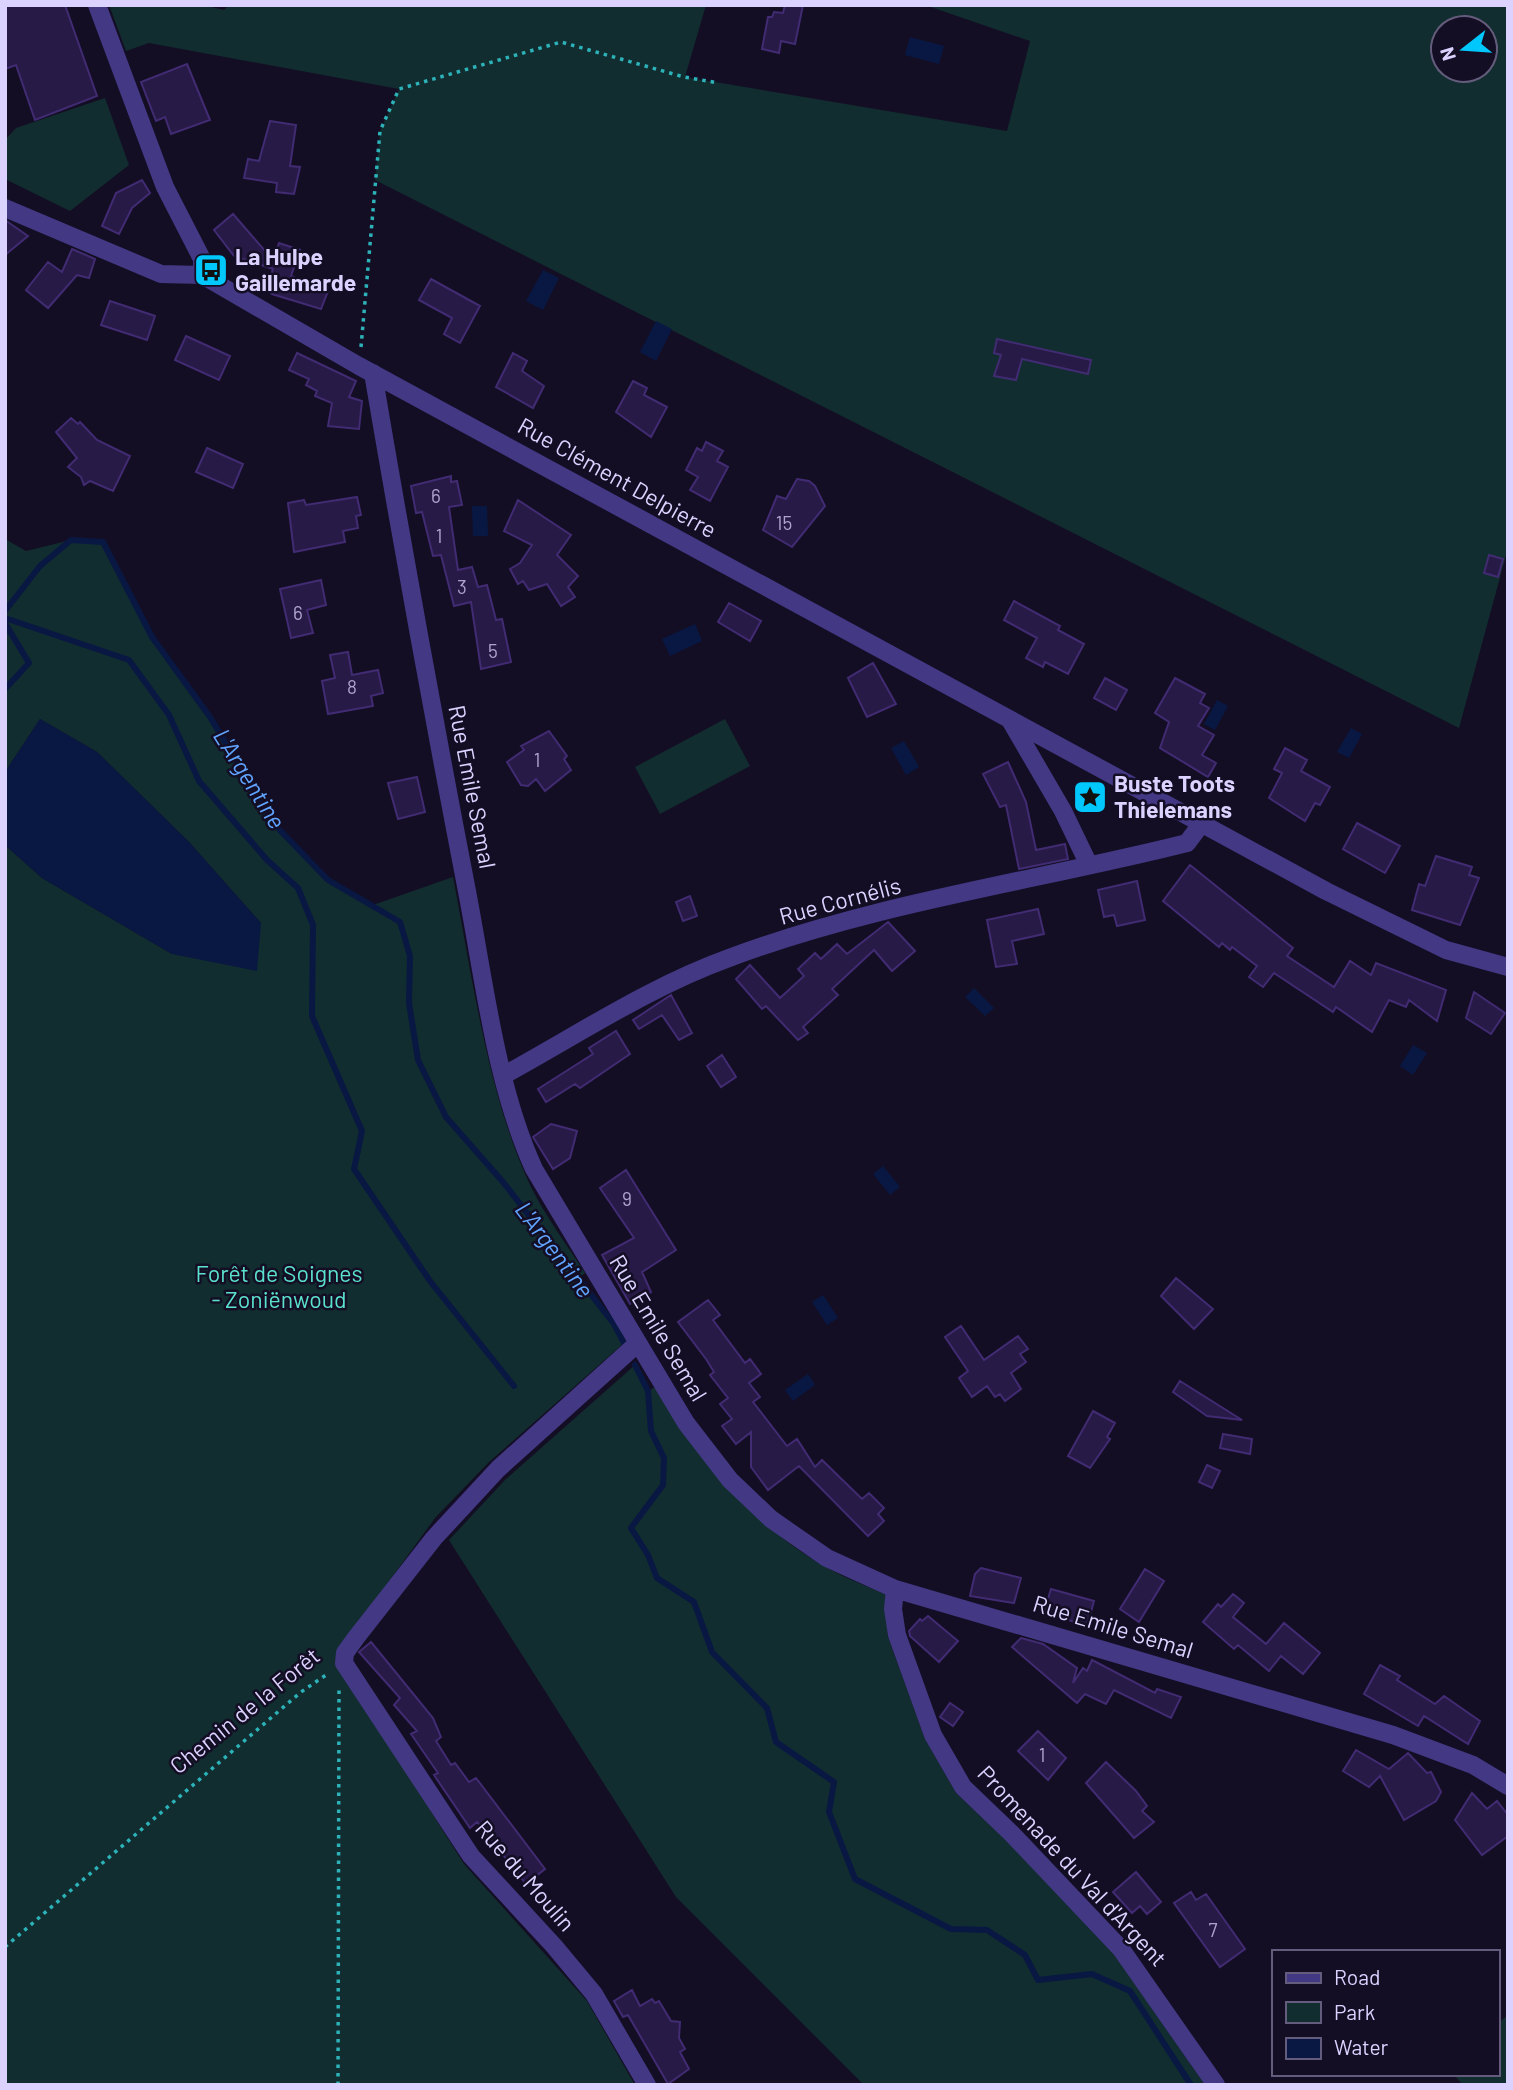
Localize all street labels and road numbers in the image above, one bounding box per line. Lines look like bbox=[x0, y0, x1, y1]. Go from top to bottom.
street label: Rue Clément Delpierre bbox=[513, 411, 722, 543]
street label: Rue Emile Semal bbox=[443, 703, 503, 871]
street label: Rue Cornélis bbox=[776, 870, 904, 930]
street label: Rue Emile Semal bbox=[604, 1249, 714, 1406]
street label: Rue Emile Semal bbox=[1030, 1588, 1197, 1664]
street label: Chemin de la Forêt bbox=[164, 1641, 325, 1779]
street label: Promenade du Val d'Argent bbox=[972, 1759, 1173, 1972]
street label: Rue du Moulin bbox=[470, 1814, 581, 1936]

